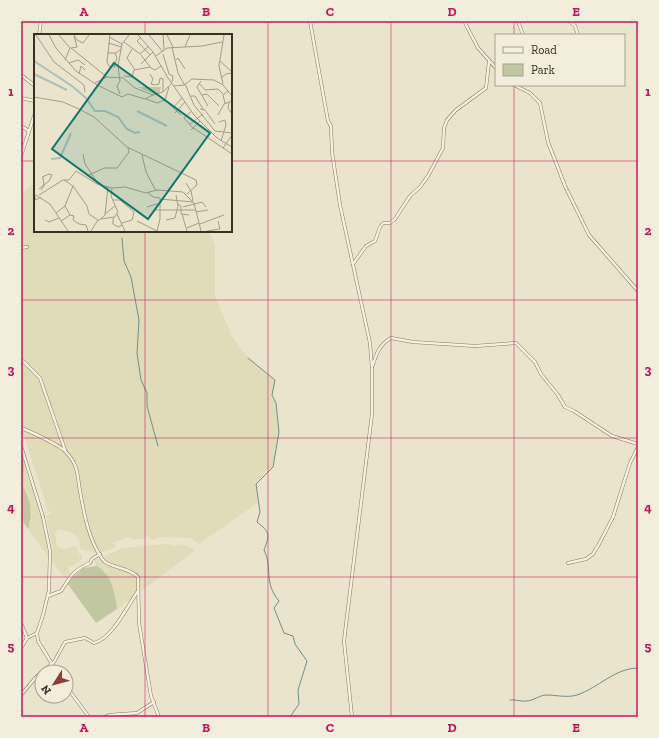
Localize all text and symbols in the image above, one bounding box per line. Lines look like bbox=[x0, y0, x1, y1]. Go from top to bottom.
text: A bbox=[80, 4, 89, 19]
text: B bbox=[202, 4, 210, 19]
text: C bbox=[326, 4, 334, 19]
text: D bbox=[447, 4, 457, 19]
text: E bbox=[572, 4, 580, 19]
inset map bbox=[34, 34, 232, 232]
legend bbox=[495, 34, 625, 86]
text: Road bbox=[531, 43, 557, 57]
text: Park bbox=[531, 63, 556, 77]
text: 1 bbox=[8, 84, 14, 99]
text: 1 bbox=[645, 84, 651, 99]
text: 2 bbox=[8, 223, 15, 238]
text: 2 bbox=[645, 223, 652, 238]
text: 3 bbox=[8, 362, 15, 377]
text: 3 bbox=[645, 362, 652, 377]
text: 4 bbox=[7, 500, 15, 515]
text: 4 bbox=[644, 500, 652, 515]
text: 5 bbox=[8, 639, 15, 654]
text: 5 bbox=[645, 639, 652, 654]
north arrow bbox=[34, 664, 74, 704]
text: N bbox=[38, 682, 54, 697]
text: A bbox=[80, 720, 89, 735]
text: B bbox=[202, 720, 210, 735]
text: C bbox=[326, 720, 334, 735]
text: D bbox=[447, 720, 457, 735]
text: E bbox=[572, 720, 580, 735]

